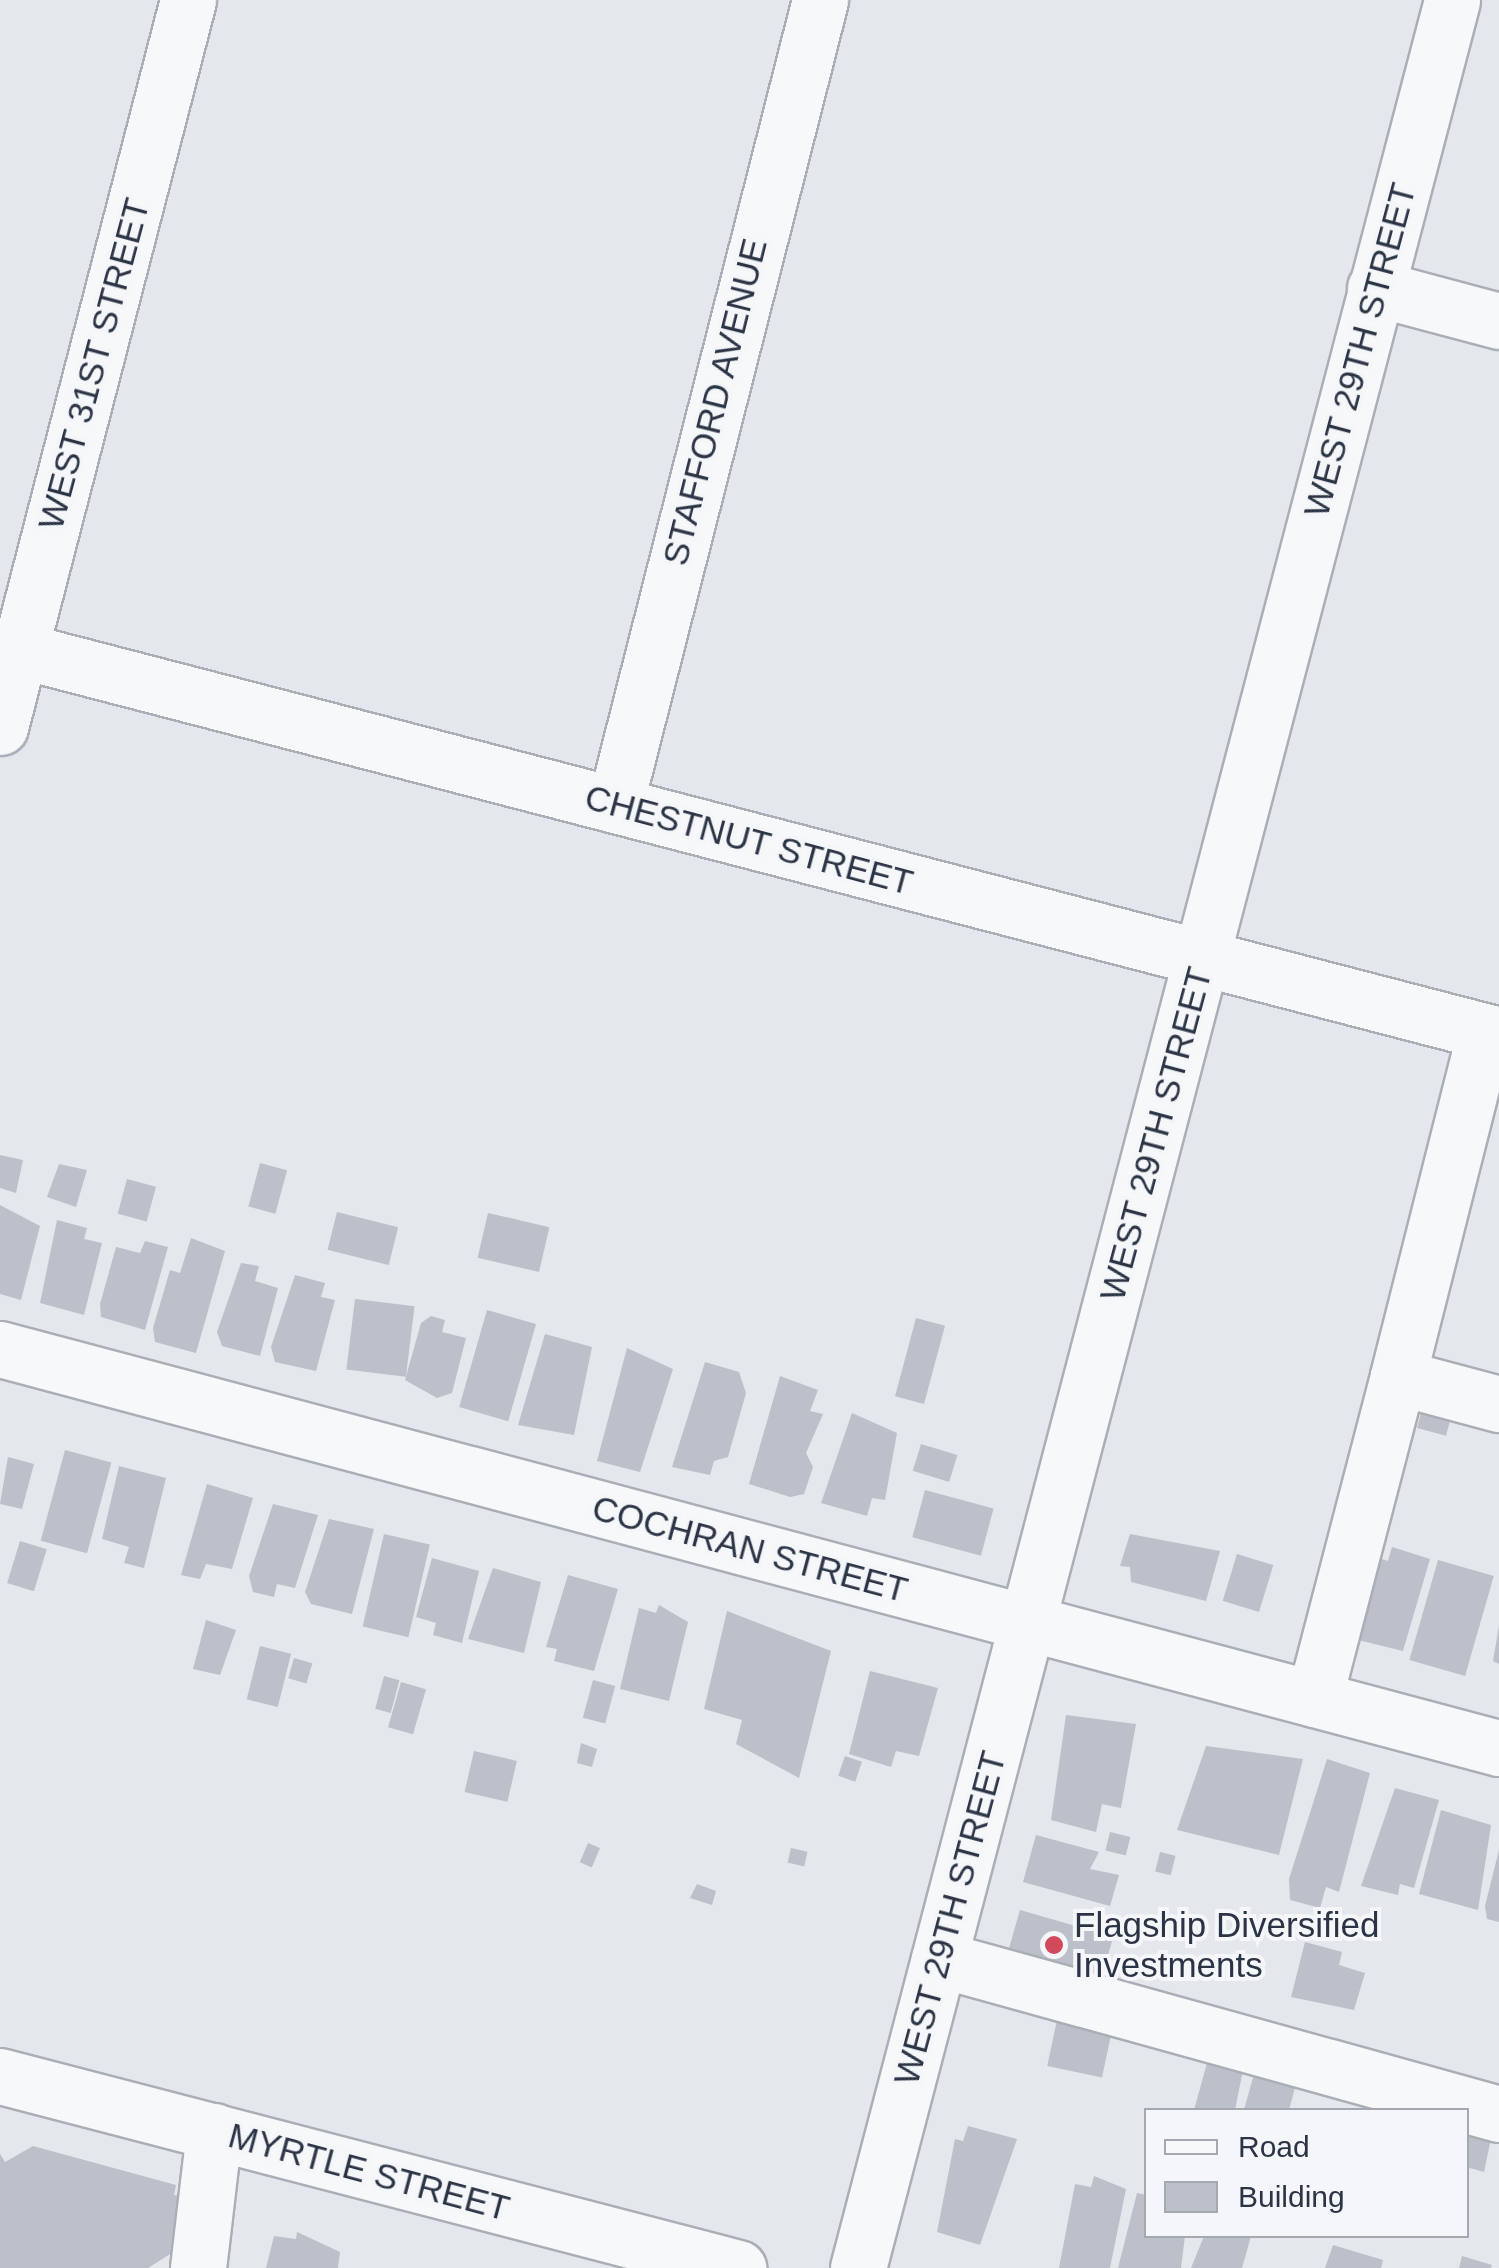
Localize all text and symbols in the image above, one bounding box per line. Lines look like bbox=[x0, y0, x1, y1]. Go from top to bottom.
street label: WEST 29TH STREET bbox=[1295, 178, 1425, 522]
street label: WEST 31ST STREET bbox=[29, 193, 159, 535]
street label: STAFFORD AVENUE bbox=[654, 233, 776, 571]
street label: CHESTNUT STREET bbox=[580, 776, 918, 904]
street label: WEST 29TH STREET bbox=[1091, 962, 1221, 1306]
street label: COCHRAN STREET bbox=[588, 1487, 912, 1611]
street label: WEST 29TH STREET bbox=[885, 1746, 1015, 2090]
place label: Flagship Diversified Investments bbox=[1074, 1904, 1379, 1986]
marker: Flagship Diversified Investments bbox=[1043, 1934, 1065, 1956]
legend bbox=[1144, 2108, 1469, 2238]
street label: MYRTLE STREET bbox=[224, 2114, 514, 2230]
text: Road bbox=[1238, 2130, 1310, 2163]
text: Building bbox=[1238, 2180, 1345, 2213]

